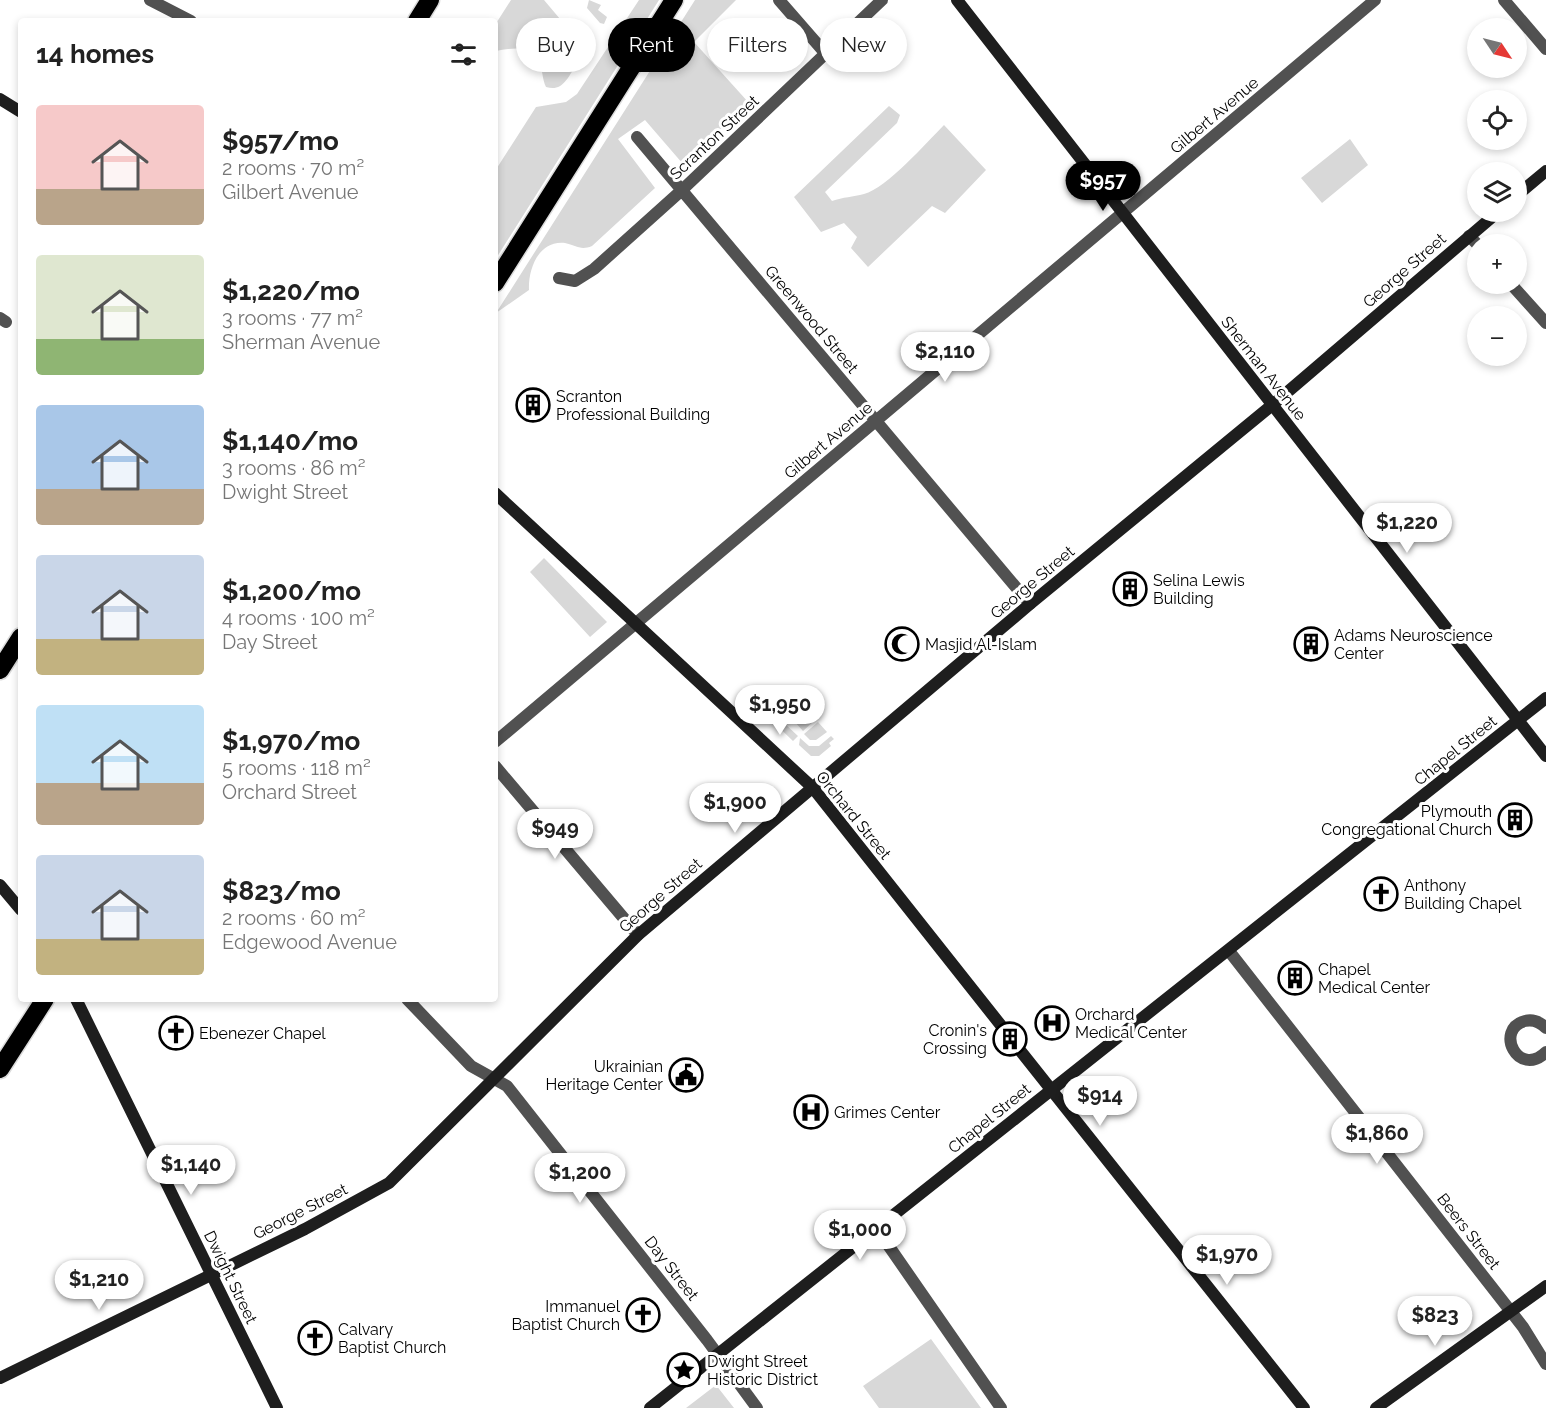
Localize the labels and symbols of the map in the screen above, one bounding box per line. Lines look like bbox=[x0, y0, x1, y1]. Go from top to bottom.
north arrow bbox=[1467, 18, 1527, 78]
street label: Gilbert Avenue bbox=[1166, 73, 1262, 158]
street label: Scranton Street bbox=[666, 91, 763, 183]
pin: $957 bbox=[1067, 161, 1139, 212]
street label: George Street bbox=[1359, 229, 1450, 311]
street label: Greenwood Street bbox=[761, 262, 863, 378]
street label: Sherman Avenue bbox=[1217, 313, 1310, 424]
pin: $2,110 bbox=[896, 332, 994, 383]
building icon: Scranton Professional Building bbox=[515, 387, 551, 423]
place label: Scranton Professional Building bbox=[556, 387, 710, 424]
street label: Gilbert Avenue bbox=[780, 398, 876, 483]
pin: $1,220 bbox=[1358, 503, 1456, 554]
street label: George Street bbox=[987, 541, 1079, 623]
building icon: Selina Lewis Building bbox=[1112, 571, 1148, 607]
place label: Selina Lewis Building bbox=[1153, 571, 1245, 608]
mosque icon: Masjid Al-Islam bbox=[884, 626, 920, 662]
building icon: Adams Neuroscience Center bbox=[1293, 626, 1329, 662]
place label: Adams Neuroscience Center bbox=[1334, 626, 1493, 663]
place label: Masjid Al-Islam bbox=[925, 635, 1037, 654]
pin: $1,950 bbox=[731, 685, 829, 736]
street label: Chapel Street bbox=[1410, 711, 1501, 789]
street label: Orchard Street bbox=[812, 767, 895, 864]
pin: $1,900 bbox=[686, 783, 784, 834]
place label: Plymouth Congregational Church bbox=[1321, 802, 1492, 839]
building icon: Plymouth Congregational Church bbox=[1497, 802, 1533, 838]
pin: $949 bbox=[519, 809, 591, 860]
street label: George Street bbox=[615, 854, 706, 936]
church icon: Anthony Building Chapel bbox=[1363, 876, 1399, 912]
place label: Anthony Building Chapel bbox=[1404, 876, 1522, 913]
building icon: Chapel Medical Center bbox=[1277, 960, 1313, 996]
place label: Chapel Medical Center bbox=[1318, 960, 1430, 997]
hospital icon: Orchard Medical Center bbox=[1034, 1005, 1070, 1041]
place label: Orchard Medical Center bbox=[1075, 1005, 1187, 1042]
church icon: Ebenezer Chapel bbox=[158, 1015, 194, 1051]
place label: Cronin's Crossing bbox=[923, 1021, 987, 1058]
building icon: Cronin's Crossing bbox=[992, 1021, 1028, 1057]
place label: Ebenezer Chapel bbox=[199, 1024, 326, 1043]
place label: Ukrainian Heritage Center bbox=[546, 1057, 663, 1094]
public building icon: Ukrainian Heritage Center bbox=[668, 1057, 704, 1093]
pin: $914 bbox=[1064, 1076, 1136, 1127]
street label: Chapel Street bbox=[944, 1079, 1035, 1157]
hospital icon: Grimes Center bbox=[793, 1094, 829, 1130]
place label: Grimes Center bbox=[834, 1103, 941, 1122]
pin: $1,860 bbox=[1328, 1114, 1426, 1165]
pin: $1,140 bbox=[142, 1145, 240, 1196]
pin: $1,200 bbox=[531, 1153, 629, 1204]
street label: George Street bbox=[250, 1179, 351, 1243]
street label: Beers Street bbox=[1433, 1190, 1505, 1274]
pin: $1,000 bbox=[811, 1210, 909, 1261]
street label: Dwight Street bbox=[200, 1228, 261, 1327]
street label: Day Street bbox=[641, 1232, 703, 1305]
pin: $1,970 bbox=[1178, 1235, 1276, 1286]
pin: $1,210 bbox=[50, 1260, 148, 1311]
pin: $823 bbox=[1399, 1296, 1471, 1347]
place label: Immanuel Baptist Church bbox=[512, 1297, 621, 1334]
church icon: Immanuel Baptist Church bbox=[625, 1297, 661, 1333]
church icon: Calvary Baptist Church bbox=[297, 1320, 333, 1356]
place label: Calvary Baptist Church bbox=[338, 1320, 446, 1357]
place icon: Dwight Street Historic District bbox=[666, 1352, 702, 1388]
place label: Dwight Street Historic District bbox=[707, 1352, 819, 1389]

